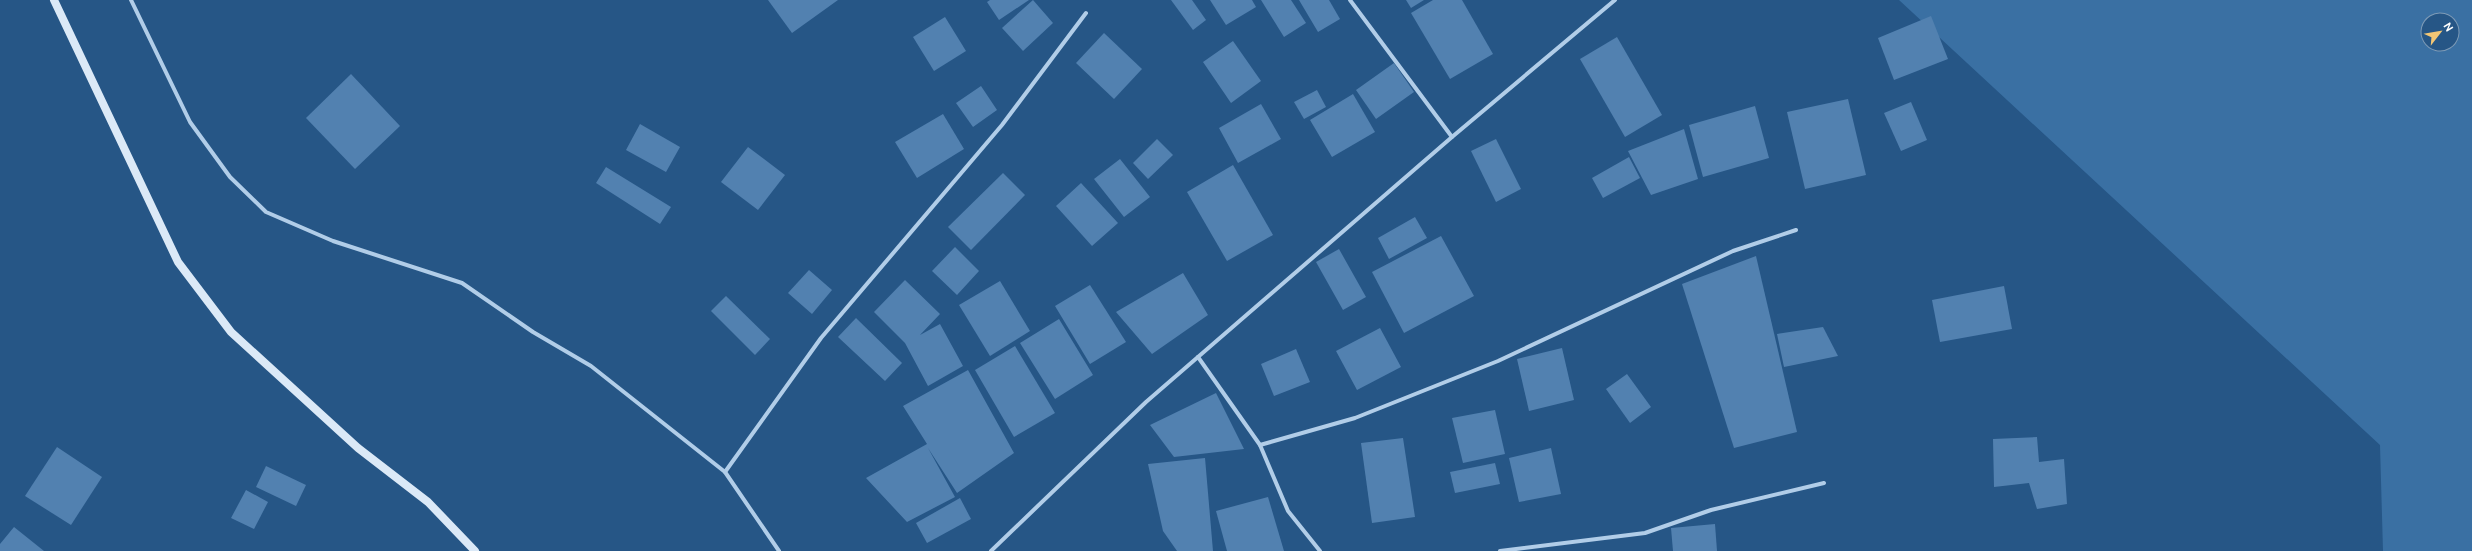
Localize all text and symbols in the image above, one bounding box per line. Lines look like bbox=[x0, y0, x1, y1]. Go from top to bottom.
north arrow bbox=[2420, 12, 2460, 52]
text: N bbox=[2441, 20, 2456, 33]

